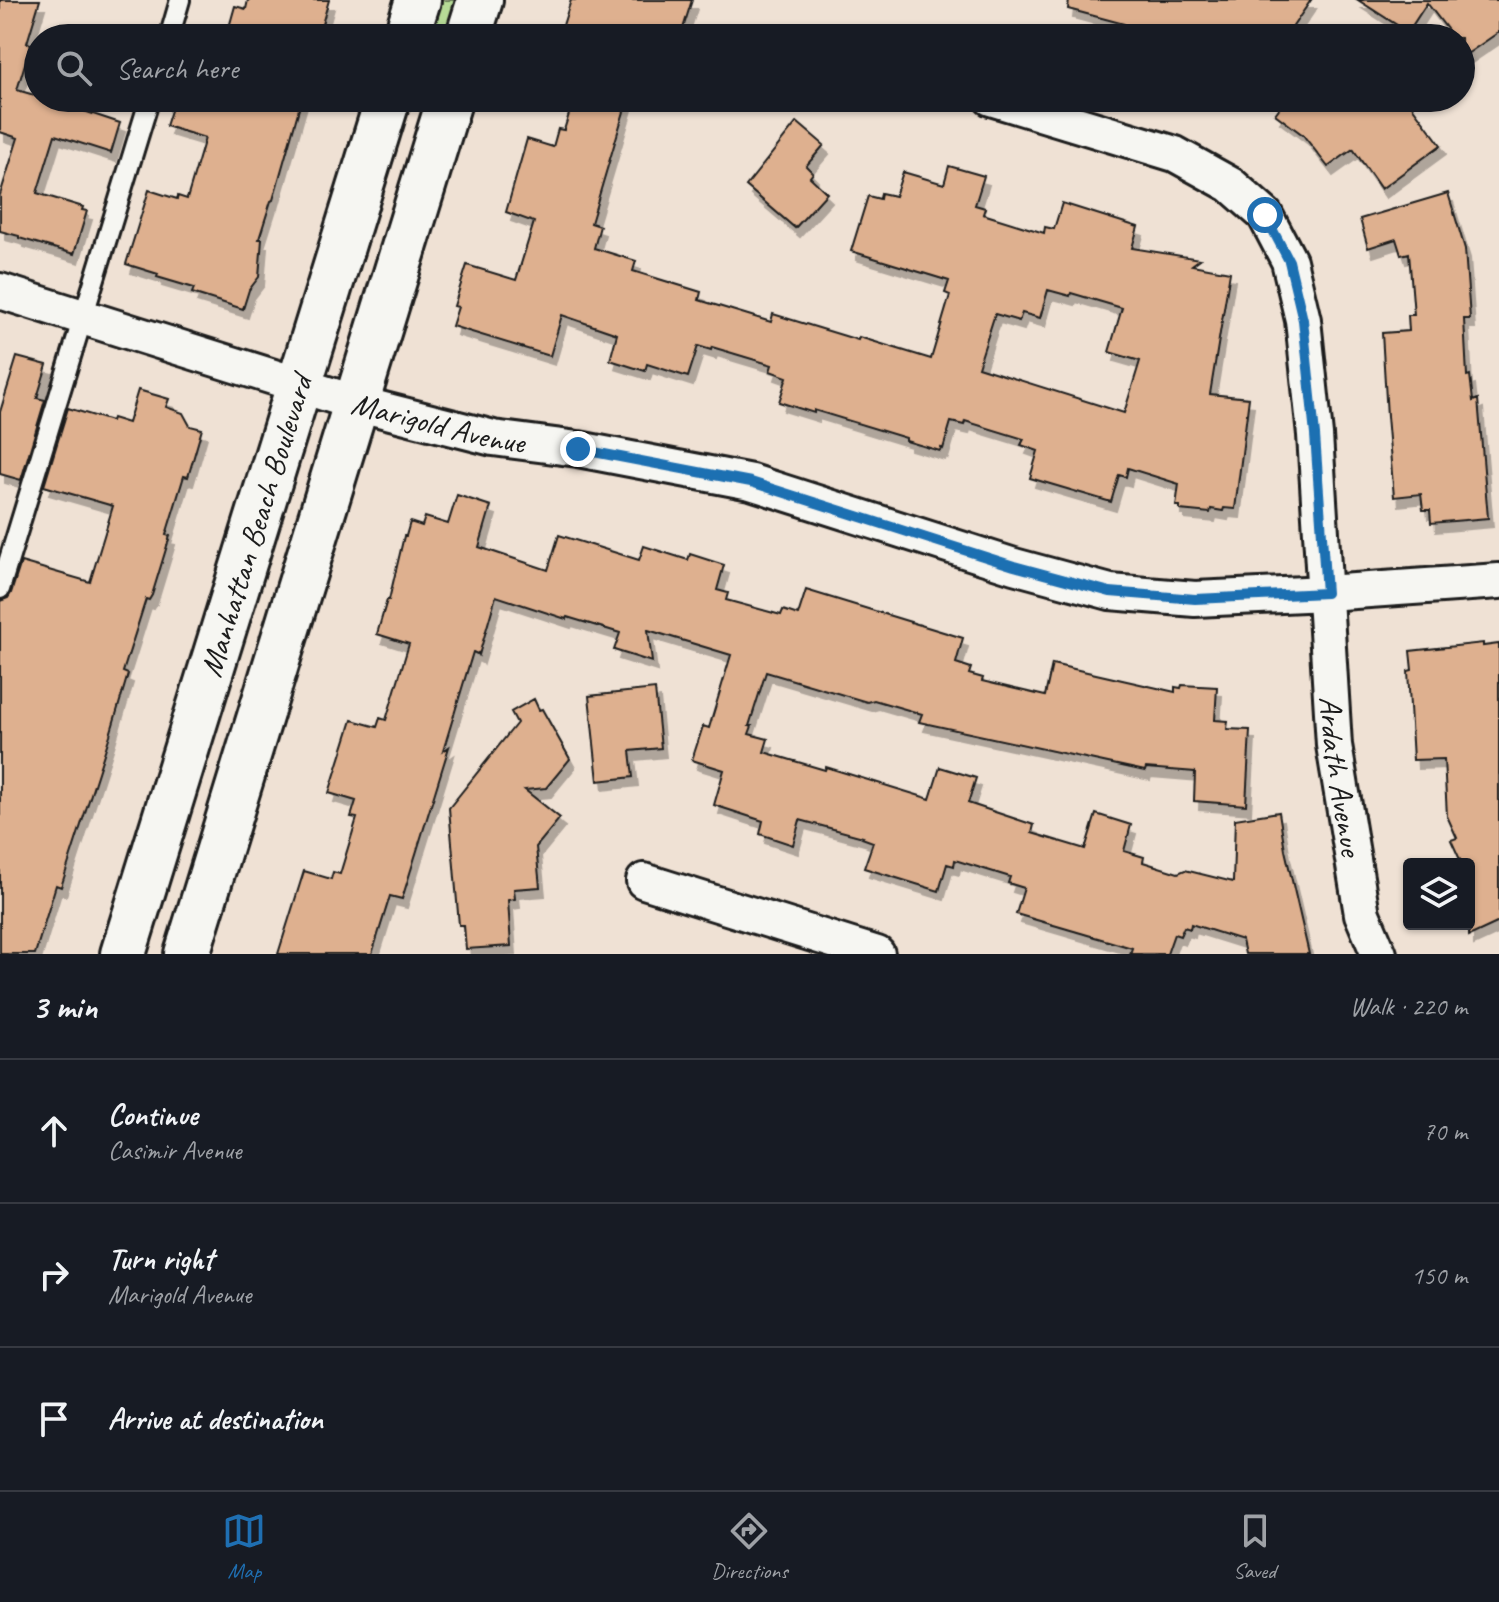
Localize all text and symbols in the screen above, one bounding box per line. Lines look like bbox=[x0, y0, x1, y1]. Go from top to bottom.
search box bbox=[24, 24, 1475, 112]
icon: search bbox=[52, 46, 96, 90]
text: Search here bbox=[116, 49, 238, 87]
route start bbox=[1247, 197, 1283, 233]
street label: Manhattan Beach Boulevard bbox=[190, 365, 323, 682]
street label: Marigold Avenue bbox=[347, 382, 530, 463]
route end bbox=[560, 431, 596, 467]
street label: Ardath Avenue bbox=[1311, 695, 1373, 861]
map controls bbox=[1403, 858, 1475, 930]
button: layers bbox=[1403, 858, 1475, 930]
text: 3 min bbox=[32, 985, 97, 1028]
text: Walk · 220 m bbox=[1350, 990, 1467, 1023]
text: Continue bbox=[108, 1096, 198, 1134]
icon: ahead bbox=[32, 1109, 76, 1153]
text: 70 m bbox=[1423, 1115, 1467, 1148]
text: Casimir Avenue bbox=[108, 1134, 242, 1167]
text: Turn right bbox=[108, 1240, 213, 1278]
icon: right bbox=[32, 1253, 76, 1297]
text: 150 m bbox=[1411, 1259, 1467, 1292]
text: Marigold Avenue bbox=[108, 1278, 252, 1311]
icon: arrive bbox=[32, 1397, 76, 1441]
text: Arrive at destination bbox=[108, 1400, 323, 1438]
tab: Map bbox=[222, 1509, 266, 1585]
tab: Directions bbox=[711, 1509, 788, 1585]
tab: Saved bbox=[1233, 1509, 1277, 1585]

